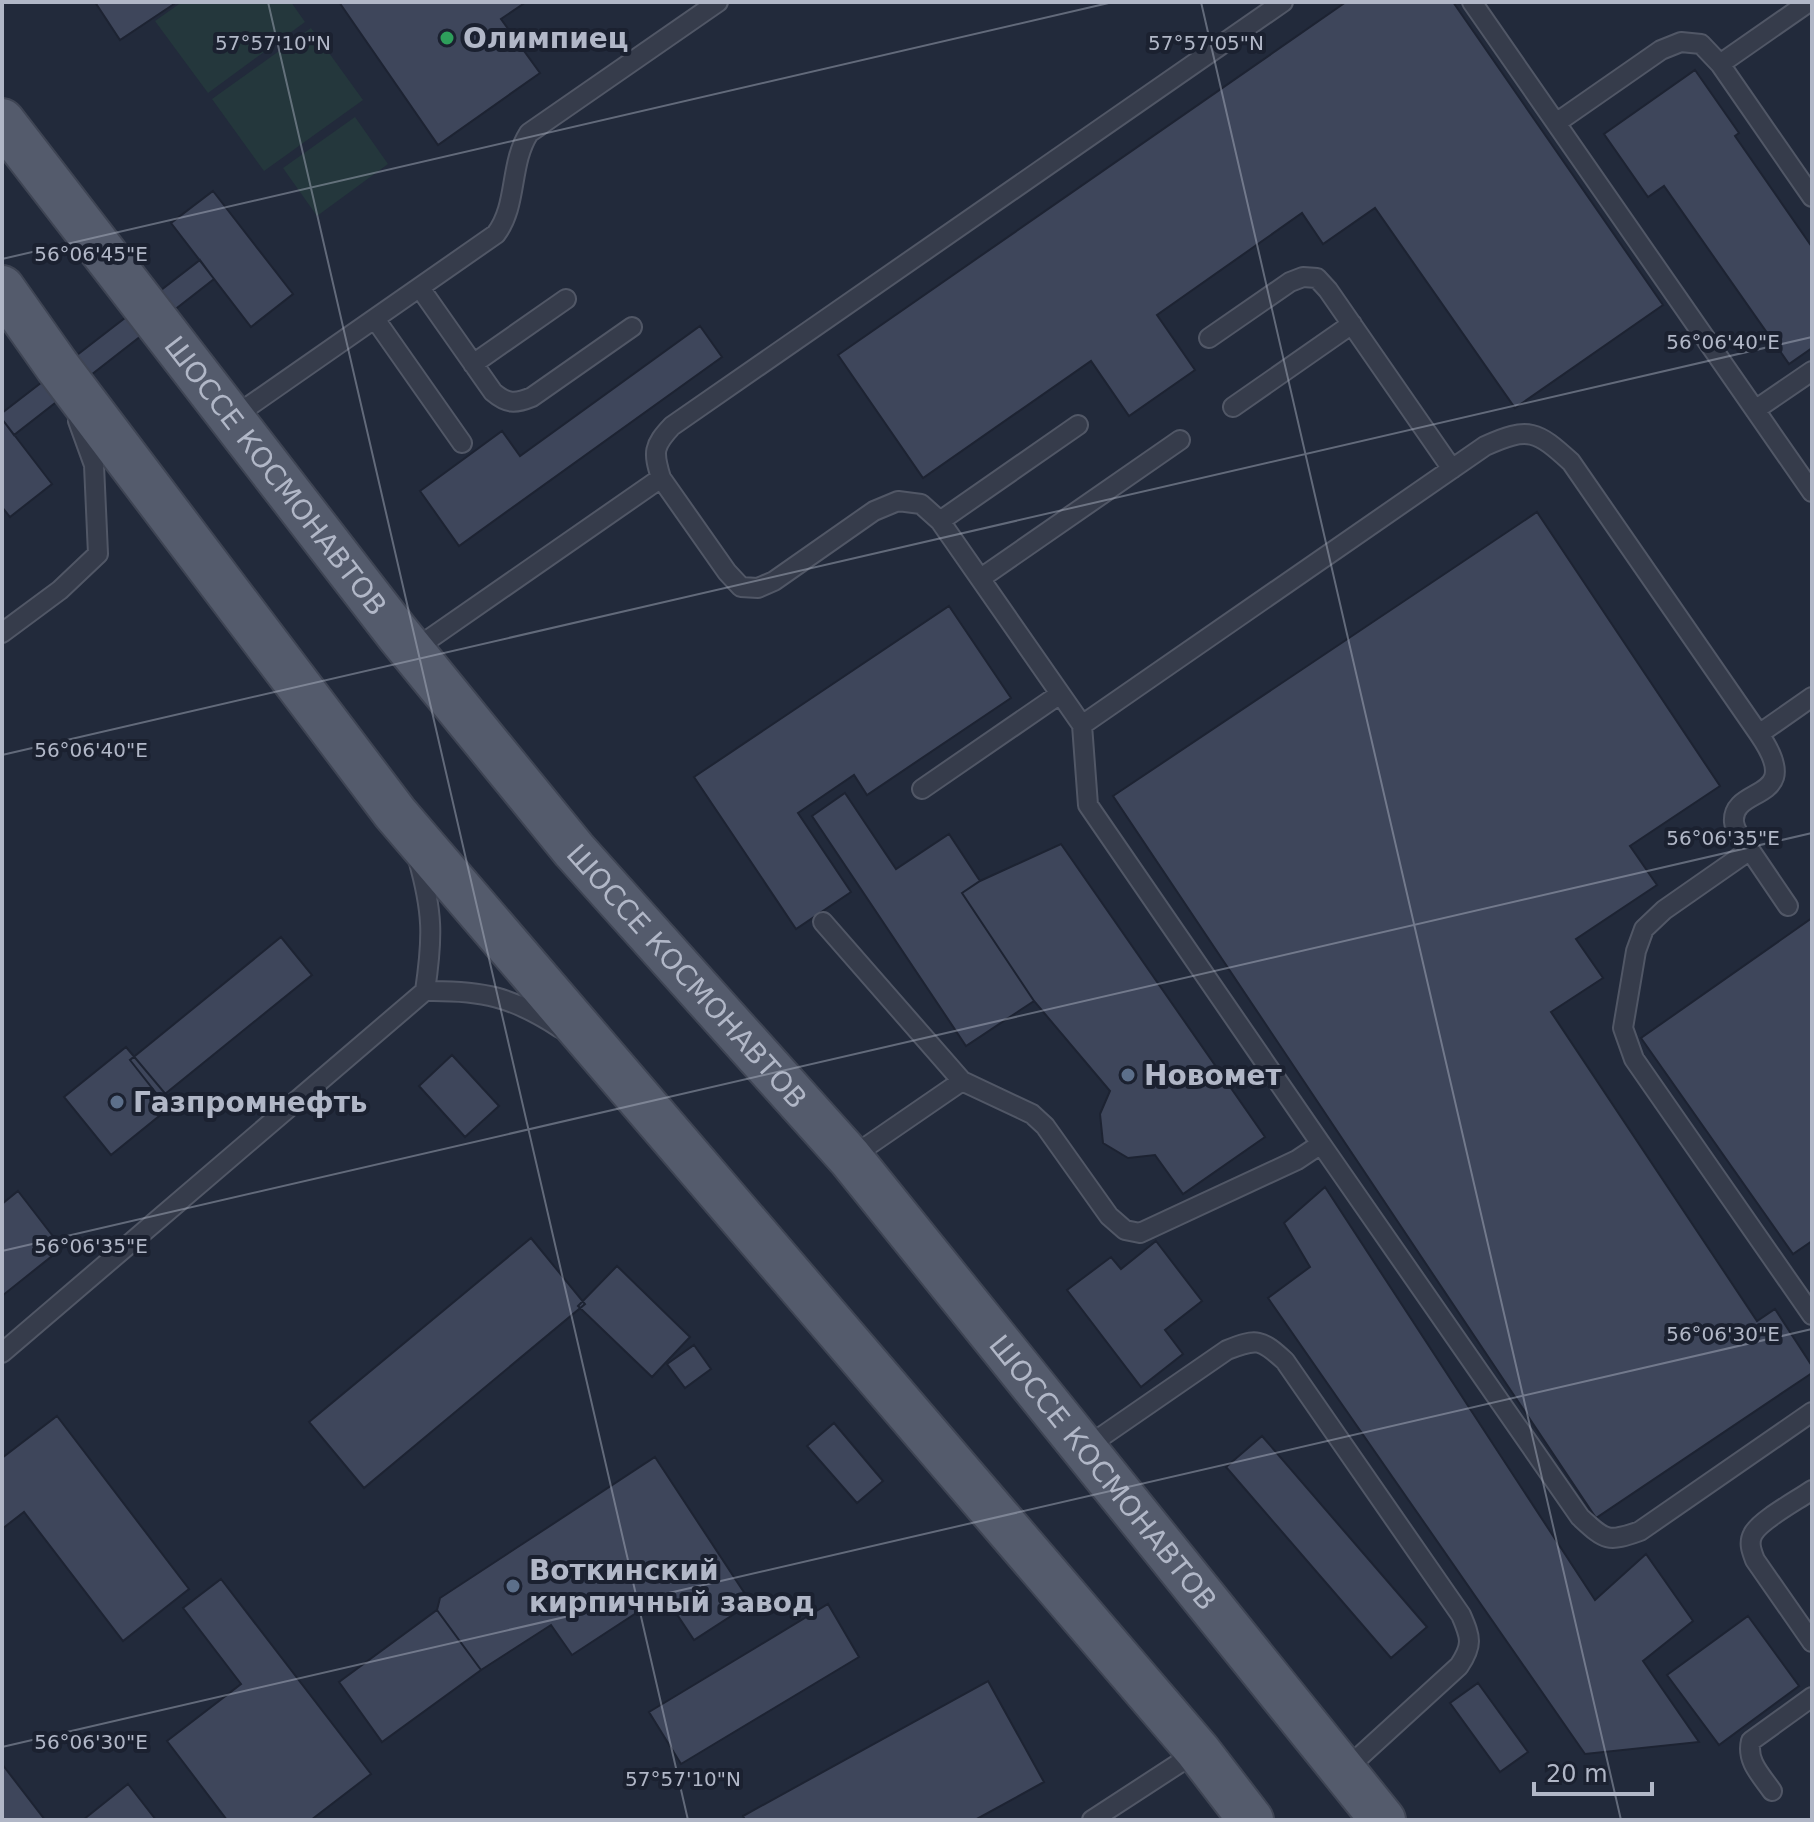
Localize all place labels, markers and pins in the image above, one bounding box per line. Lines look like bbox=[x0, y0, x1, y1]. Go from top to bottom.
place label: Олимпиец bbox=[463, 22, 629, 55]
marker: Олимпиец bbox=[438, 29, 456, 47]
place label: Новомет bbox=[1144, 1059, 1283, 1092]
marker: Новомет bbox=[1119, 1066, 1137, 1084]
place label: Газпромнефть bbox=[133, 1086, 368, 1119]
marker: Газпромнефть bbox=[108, 1093, 126, 1111]
place label: Воткинский кирпичный завод bbox=[529, 1554, 815, 1619]
marker: Воткинский кирпичный завод bbox=[504, 1577, 522, 1595]

